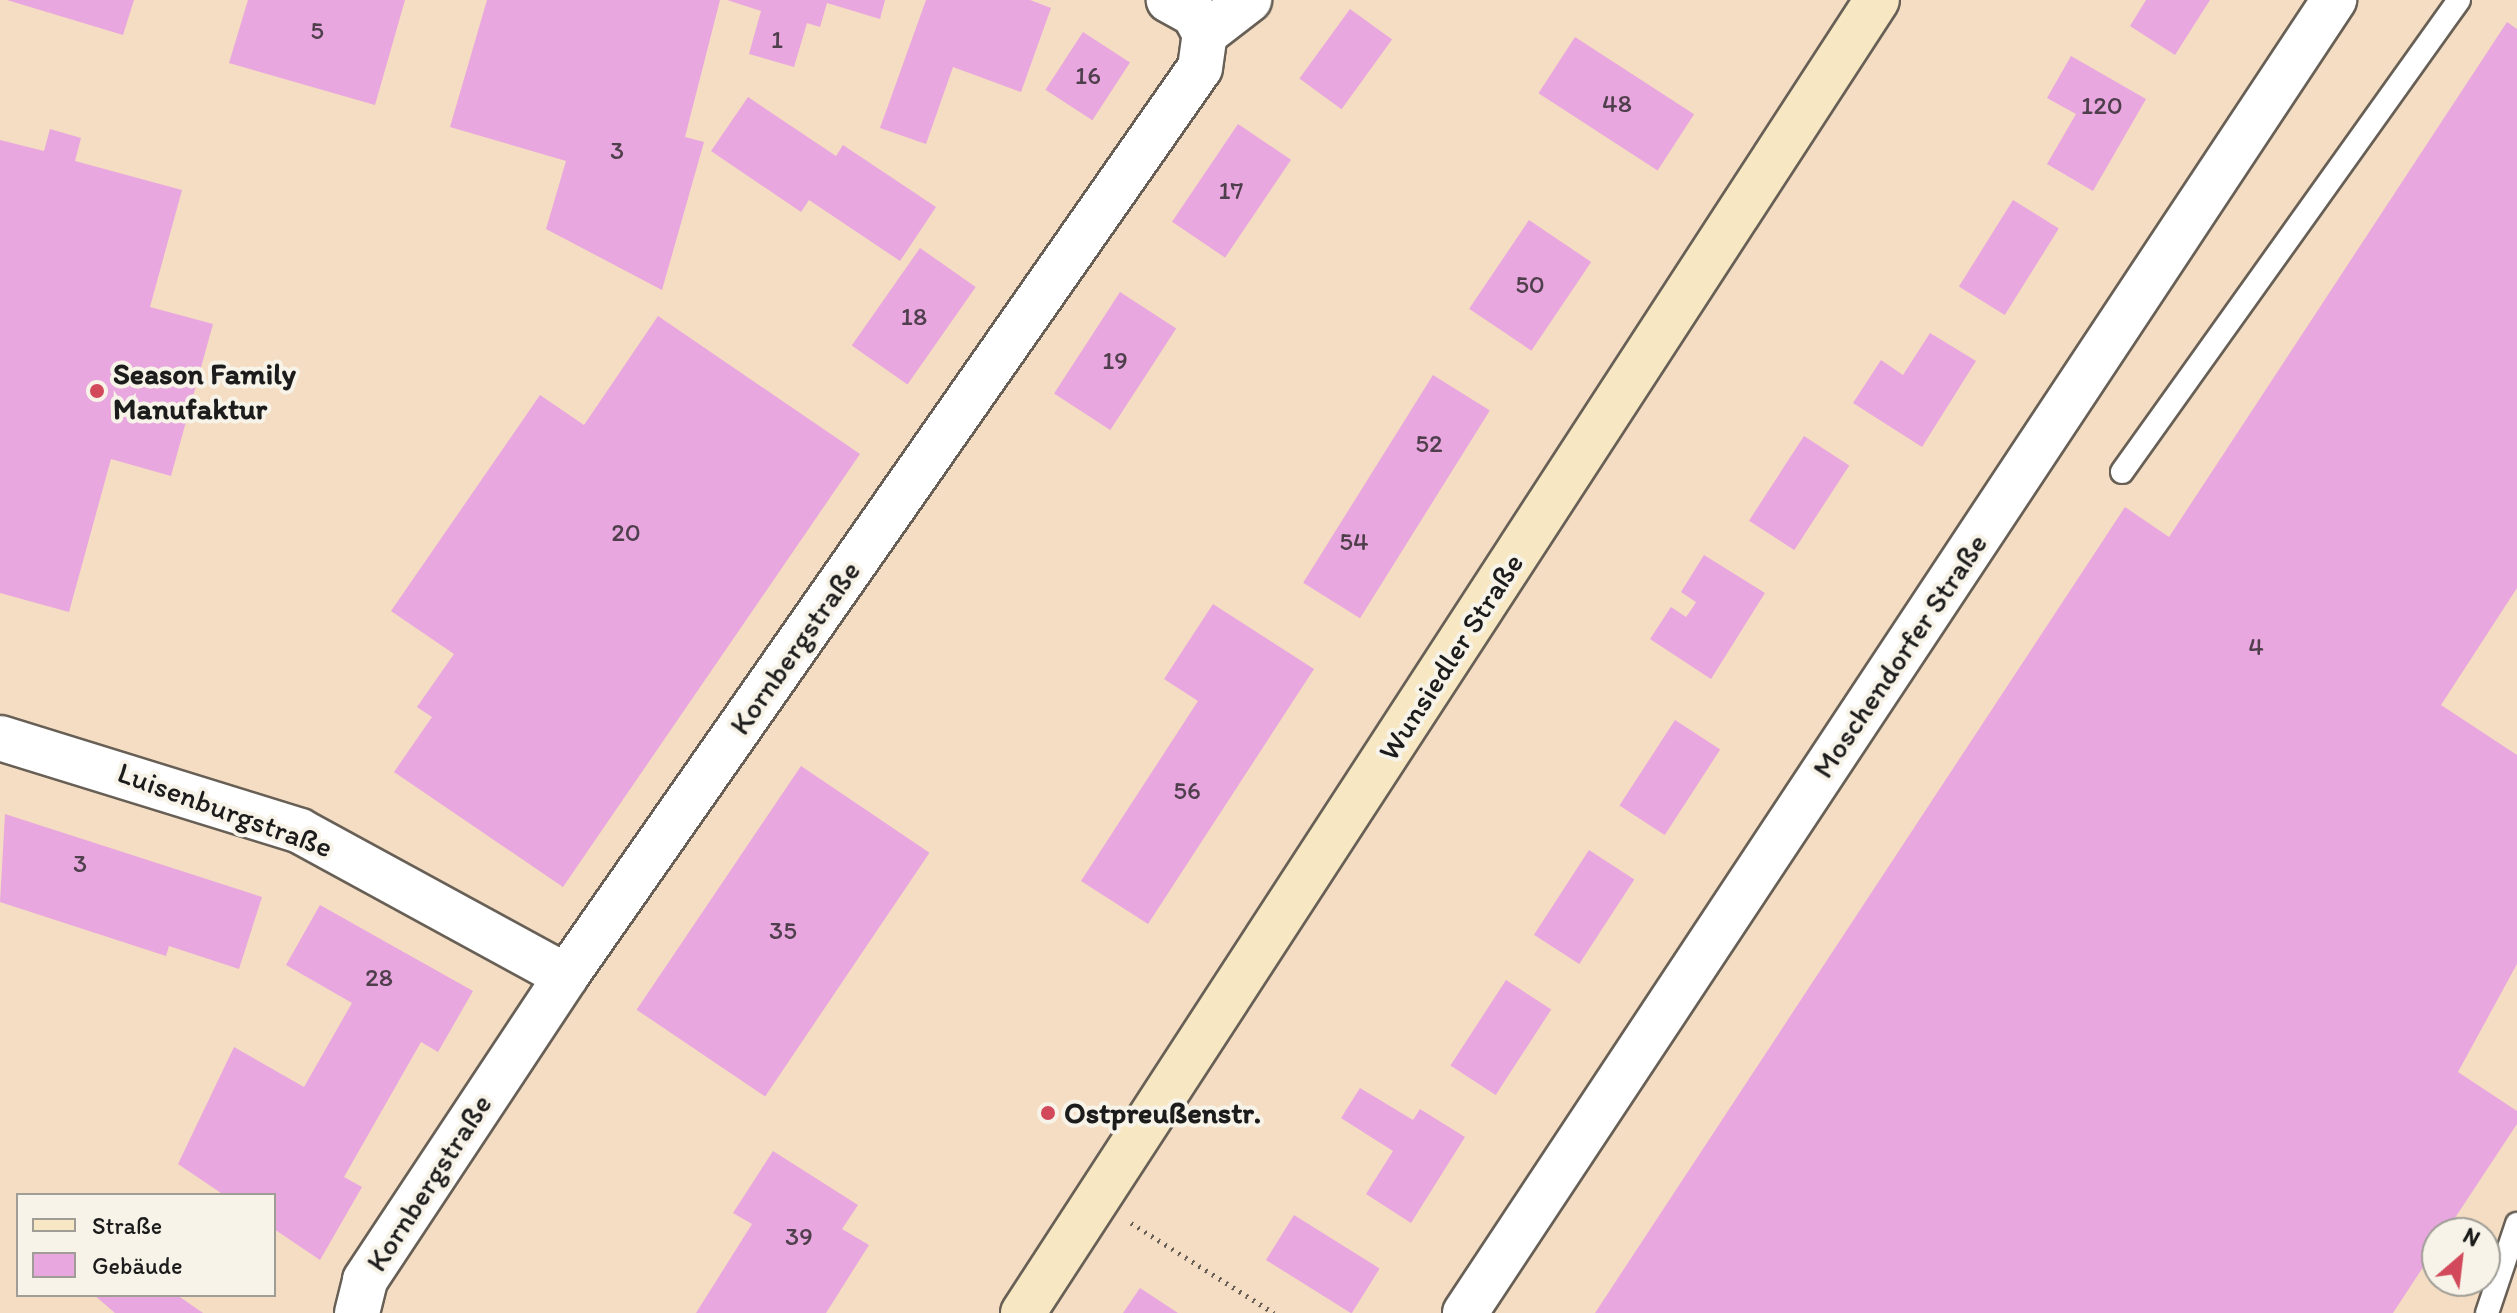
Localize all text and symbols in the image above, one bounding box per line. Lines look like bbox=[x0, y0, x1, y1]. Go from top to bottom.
house number: 5 bbox=[310, 15, 324, 47]
house number: 1 bbox=[771, 24, 783, 56]
house number: 16 bbox=[1075, 60, 1101, 92]
house number: 48 bbox=[1602, 88, 1632, 120]
house number: 120 bbox=[2081, 90, 2123, 122]
house number: 3 bbox=[610, 135, 624, 167]
house number: 17 bbox=[1219, 175, 1243, 207]
house number: 50 bbox=[1515, 269, 1545, 301]
house number: 18 bbox=[901, 301, 927, 333]
house number: 19 bbox=[1102, 345, 1128, 377]
place label: Season Family Manufaktur bbox=[113, 356, 296, 426]
marker: Season Family Manufaktur bbox=[88, 382, 106, 400]
house number: 52 bbox=[1415, 428, 1443, 460]
house number: 20 bbox=[611, 517, 641, 549]
house number: 54 bbox=[1339, 526, 1369, 558]
street label: Moschendorfer Straße bbox=[1805, 527, 1995, 785]
street label: Wunsiedler Straße bbox=[1371, 547, 1531, 767]
street label: Kornbergstraße bbox=[722, 554, 868, 742]
house number: 4 bbox=[2248, 631, 2264, 663]
street label: Luisenburgstraße bbox=[113, 754, 337, 866]
house number: 56 bbox=[1173, 775, 1201, 807]
house number: 3 bbox=[73, 848, 87, 880]
house number: 35 bbox=[769, 915, 797, 947]
house number: 28 bbox=[365, 962, 393, 994]
street label: Kornbergstraße bbox=[358, 1088, 500, 1278]
place label: Ostpreußenstr. bbox=[1064, 1095, 1261, 1131]
marker: Ostpreußenstr. bbox=[1039, 1104, 1057, 1122]
legend bbox=[16, 1193, 276, 1297]
text: Straße bbox=[92, 1211, 162, 1240]
north arrow bbox=[2421, 1217, 2501, 1297]
house number: 39 bbox=[785, 1221, 813, 1253]
text: N bbox=[2459, 1222, 2484, 1253]
text: Gebäude bbox=[92, 1251, 183, 1280]

